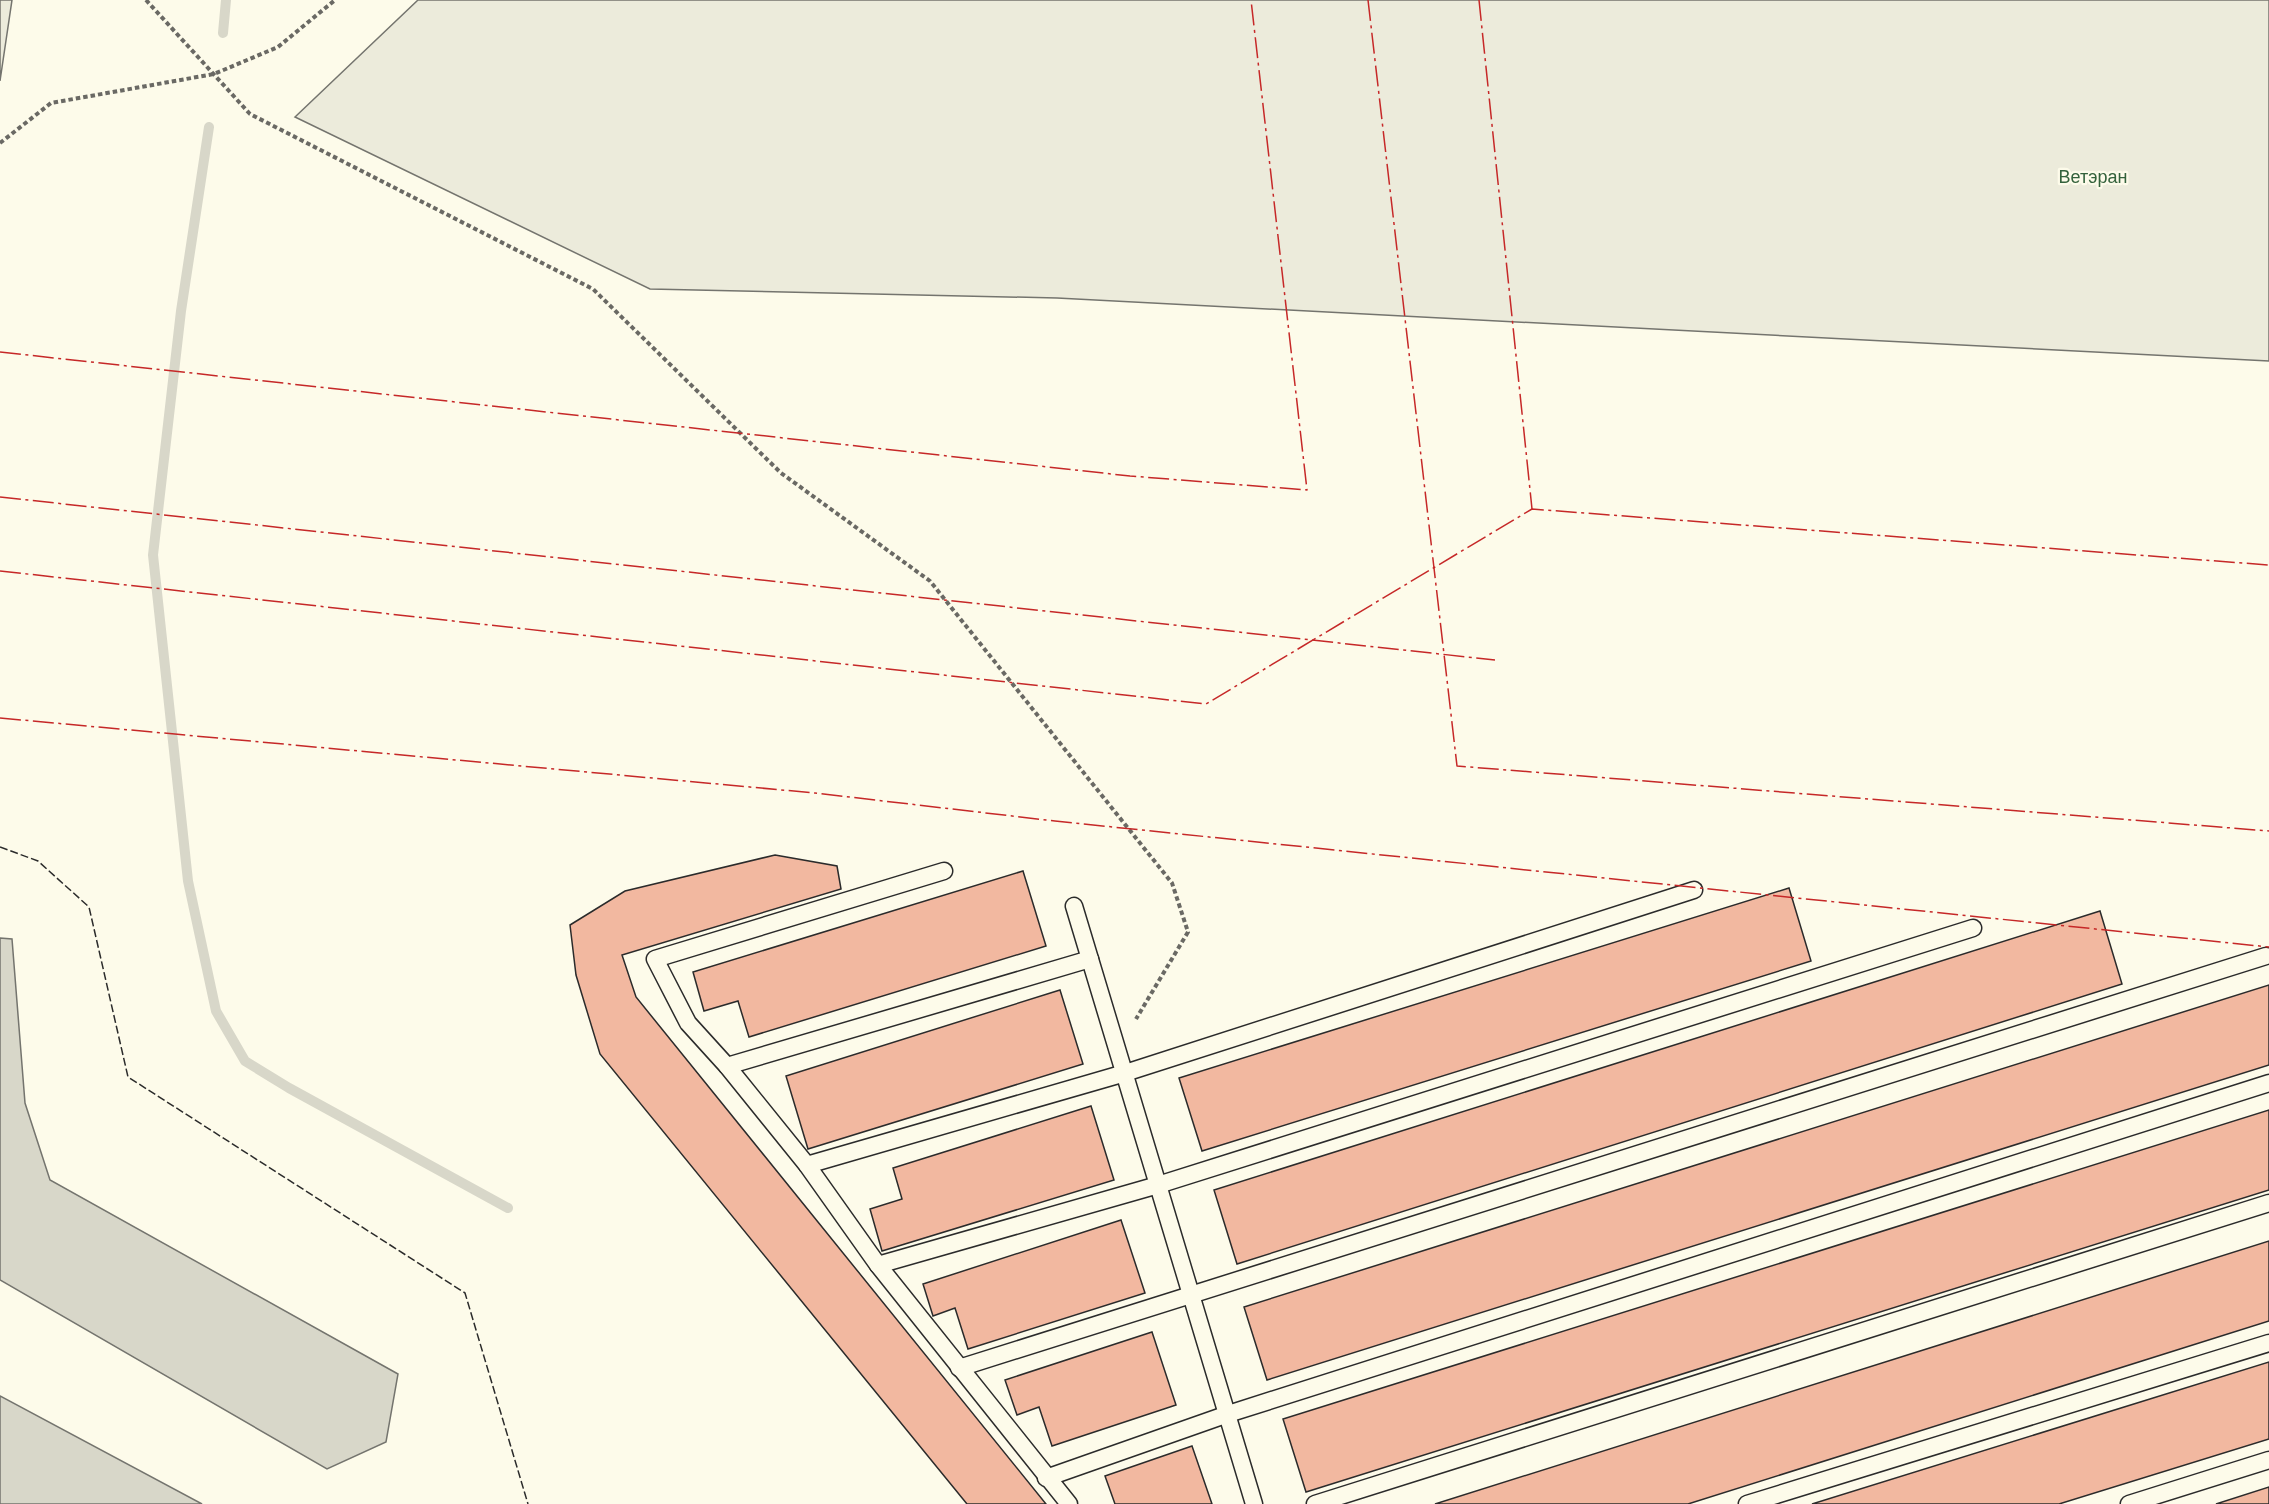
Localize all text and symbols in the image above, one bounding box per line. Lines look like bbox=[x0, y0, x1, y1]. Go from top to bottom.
park label: Ветэран bbox=[2059, 166, 2127, 187]

